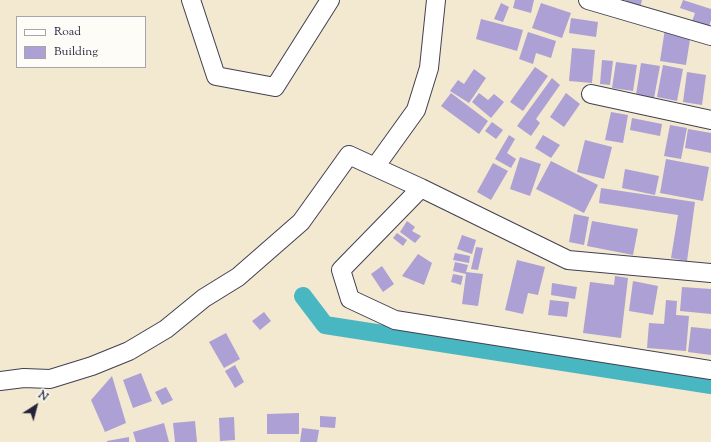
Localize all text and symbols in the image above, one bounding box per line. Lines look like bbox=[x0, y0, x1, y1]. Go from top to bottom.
legend bbox=[16, 16, 146, 68]
text: Road bbox=[54, 23, 81, 41]
text: Building bbox=[54, 43, 98, 61]
north arrow bbox=[16, 386, 56, 426]
text: N bbox=[35, 387, 51, 405]

